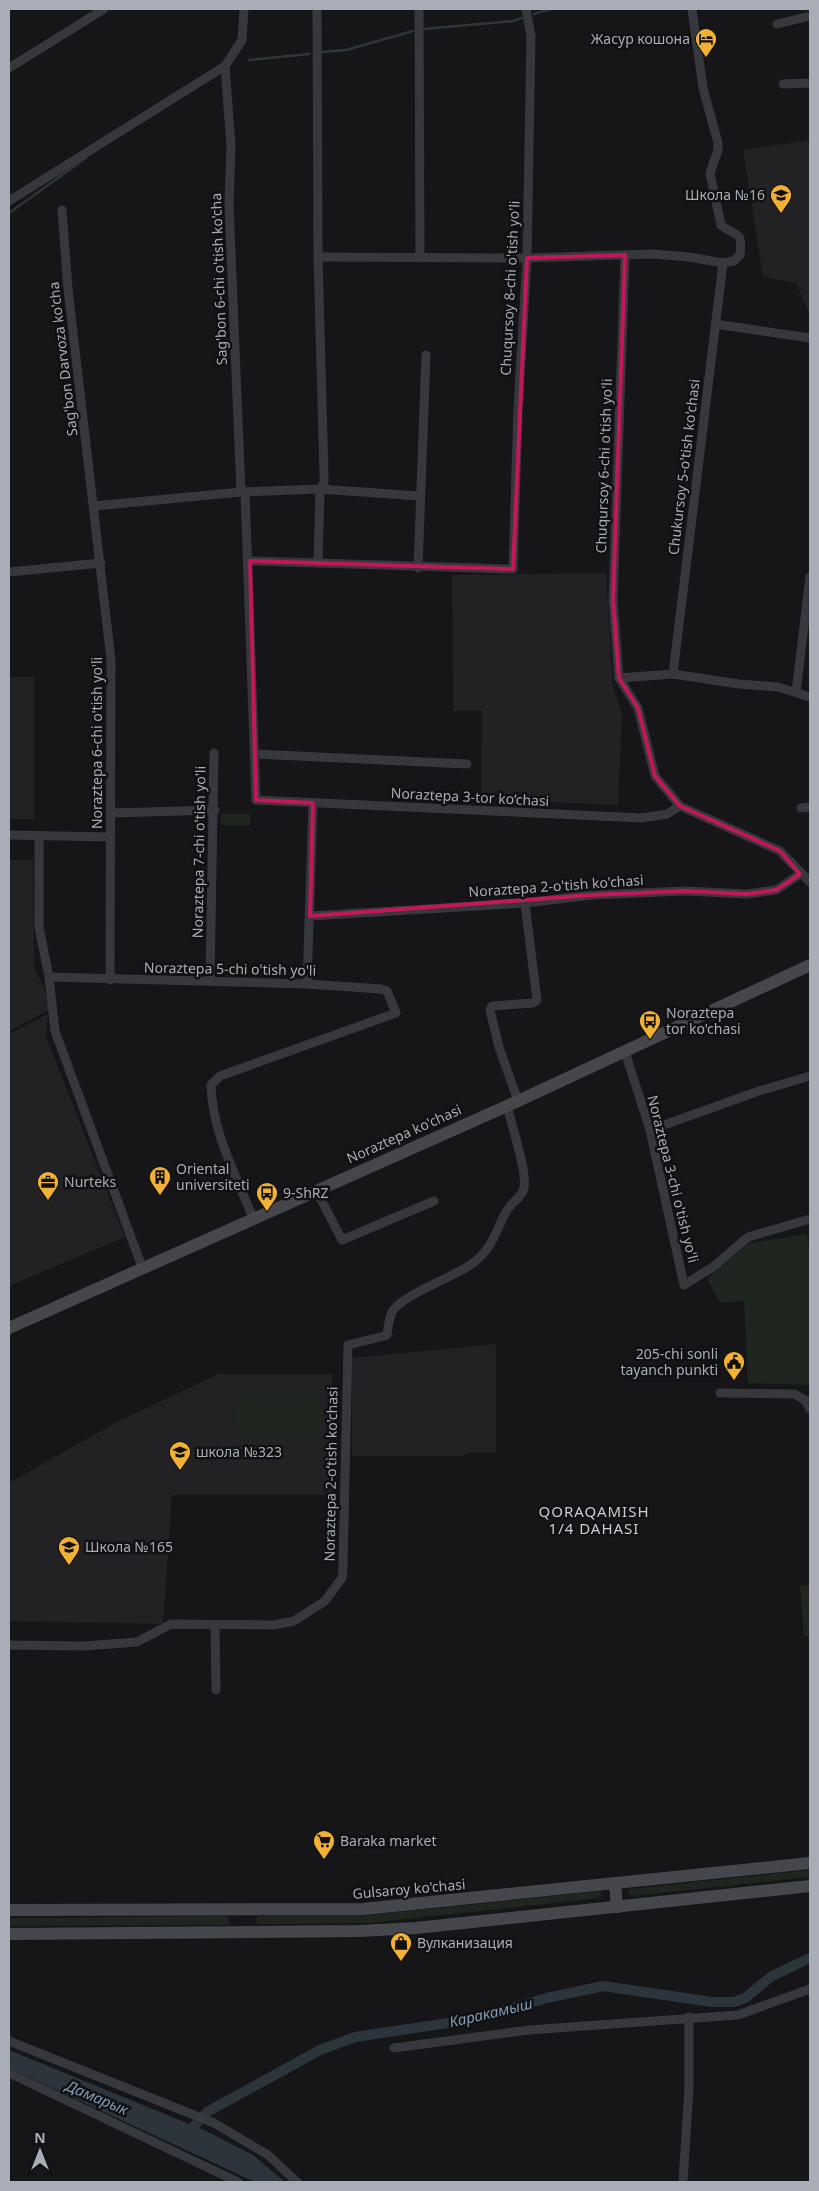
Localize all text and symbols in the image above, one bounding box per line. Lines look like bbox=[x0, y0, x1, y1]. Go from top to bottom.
hotel icon: Жасур кошона bbox=[694, 27, 718, 58]
place label: Жасур кошона bbox=[591, 29, 690, 48]
school or university icon: Школа №16 bbox=[769, 183, 793, 214]
place label: Школа №16 bbox=[685, 185, 765, 204]
street label: Sag'bon 6-chi o'tish ko'cha bbox=[206, 193, 231, 365]
street label: Chuqursoy 8-chi o'tish yo'li bbox=[495, 200, 524, 376]
street label: Sag'bon Darvoza ko'cha bbox=[44, 281, 81, 437]
street label: Chuqursoy 6-chi o'tish yo'li bbox=[591, 378, 616, 554]
street label: Chukursoy 5-o'tish ko'chasi bbox=[663, 378, 704, 556]
street label: Noraztepa 6-chi o'tish yo'li bbox=[87, 657, 106, 829]
street label: Noraztepa 7-chi o'tish yo'li bbox=[187, 766, 210, 938]
street label: Noraztepa 3-tor ko‘chasi bbox=[390, 783, 550, 810]
street label: Noraztepa 2-o'tish ko'chasi bbox=[468, 870, 644, 901]
street label: Noraztepa 5-chi o'tish yo'li bbox=[144, 957, 316, 980]
place label: Noraztepa tor ko'chasi bbox=[666, 1003, 741, 1038]
bus stop icon: Noraztepa tor ko'chasi bbox=[638, 1009, 662, 1040]
street label: Noraztepa 3-chi o'tish yo'li bbox=[643, 1093, 704, 1265]
street label: Noraztepa ko'chasi bbox=[343, 1100, 464, 1167]
place label: Oriental universiteti bbox=[176, 1159, 250, 1194]
building icon: Oriental universiteti bbox=[148, 1165, 172, 1196]
office icon: Nurteks bbox=[36, 1170, 60, 1201]
place label: Nurteks bbox=[64, 1172, 116, 1191]
bus stop icon: 9-ShRZ bbox=[255, 1181, 279, 1212]
place label: 9-ShRZ bbox=[283, 1183, 329, 1202]
place label: 205-chi sonli tayanch punkti bbox=[620, 1344, 718, 1379]
public building icon: 205-chi sonli tayanch punkti bbox=[722, 1350, 746, 1381]
street label: Noraztepa 2-oʻtish ko'chasi bbox=[319, 1386, 342, 1562]
school or university icon: школа №323 bbox=[168, 1440, 192, 1471]
place label: школа №323 bbox=[196, 1442, 282, 1461]
district label: QORAQAMISH 1/4 DAHASI bbox=[538, 1501, 650, 1538]
school or university icon: Школа №165 bbox=[57, 1535, 81, 1566]
place label: Школа №165 bbox=[85, 1537, 173, 1556]
supermarket icon: Baraka market bbox=[312, 1829, 336, 1860]
place label: Baraka market bbox=[340, 1831, 436, 1850]
street label: Gulsaroy ko'chasi bbox=[352, 1874, 466, 1903]
shop icon: Вулканизация bbox=[389, 1931, 413, 1962]
place label: Вулканизация bbox=[417, 1933, 513, 1952]
water label: Каракамыш bbox=[447, 1993, 534, 2031]
water label: Дамарык bbox=[61, 2074, 133, 2120]
north arrow bbox=[15, 2126, 65, 2176]
text: N bbox=[34, 2128, 46, 2147]

